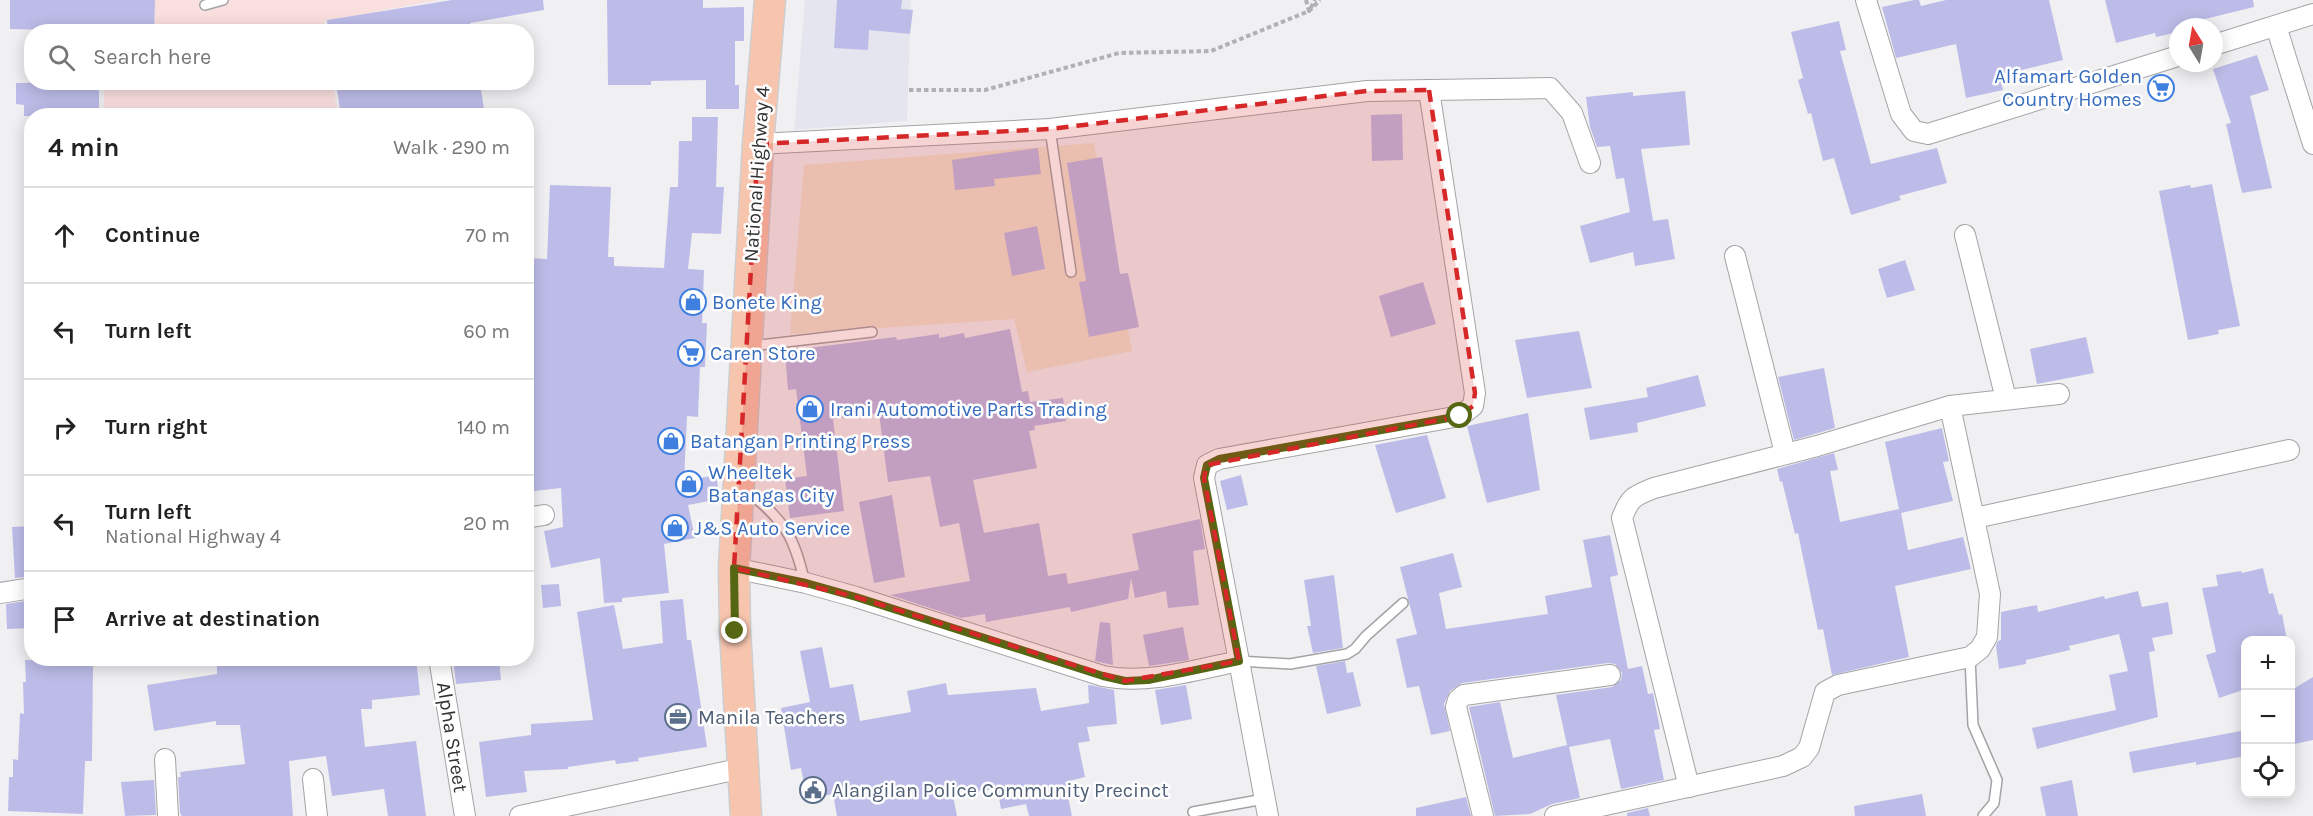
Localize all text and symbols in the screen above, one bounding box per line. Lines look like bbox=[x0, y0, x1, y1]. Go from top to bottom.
north arrow bbox=[2169, 18, 2223, 72]
search box bbox=[24, 24, 534, 90]
icon: search bbox=[45, 41, 78, 74]
text: Search here bbox=[93, 44, 211, 70]
place label: Alfamart Golden Country Homes bbox=[1994, 65, 2142, 111]
supermarket icon: Alfamart Golden Country Homes bbox=[2146, 73, 2176, 103]
street label: National Highway 4 bbox=[739, 85, 775, 263]
text: 4 min bbox=[48, 132, 119, 163]
text: Walk · 290 m bbox=[393, 136, 510, 159]
icon: ahead bbox=[48, 219, 81, 252]
text: Continue bbox=[105, 222, 200, 248]
text: 70 m bbox=[465, 224, 510, 247]
shop icon: Bonete King bbox=[678, 287, 708, 317]
place label: Bonete King bbox=[712, 291, 822, 314]
icon: left bbox=[48, 315, 81, 348]
text: Turn left bbox=[105, 318, 192, 344]
text: 60 m bbox=[463, 320, 510, 343]
supermarket icon: Caren Store bbox=[676, 338, 706, 368]
place label: Caren Store bbox=[710, 342, 816, 365]
shop icon: Irani Automotive Parts Trading bbox=[795, 394, 825, 424]
place label: Irani Automotive Parts Trading bbox=[830, 398, 1107, 421]
route start bbox=[1446, 402, 1472, 428]
icon: right bbox=[48, 411, 81, 444]
text: Turn right bbox=[105, 414, 208, 440]
text: 140 m bbox=[457, 416, 510, 439]
shop icon: Batangan Printing Press bbox=[656, 426, 686, 456]
place label: Batangan Printing Press bbox=[690, 430, 911, 453]
place label: Wheeltek Batangas City bbox=[708, 461, 835, 507]
shop icon: Wheeltek Batangas City bbox=[674, 469, 704, 499]
text: Turn left bbox=[105, 499, 192, 525]
icon: left bbox=[48, 507, 81, 540]
text: 20 m bbox=[463, 512, 510, 535]
shop icon: J&S Auto Service bbox=[660, 513, 690, 543]
place label: J&S Auto Service bbox=[694, 517, 850, 540]
text: National Highway 4 bbox=[105, 525, 281, 548]
icon: arrive bbox=[48, 603, 81, 636]
text: Arrive at destination bbox=[105, 606, 320, 632]
route end bbox=[721, 617, 747, 643]
map controls bbox=[2241, 636, 2295, 798]
button: + bbox=[2241, 636, 2295, 690]
street label: Alpha Street bbox=[432, 680, 472, 794]
button: − bbox=[2241, 690, 2295, 744]
office icon: Manila Teachers bbox=[663, 702, 693, 732]
place label: Manila Teachers bbox=[698, 706, 846, 729]
button: locate bbox=[2241, 744, 2295, 798]
public building icon: Alangilan Police Community Precinct bbox=[798, 775, 828, 805]
place label: Alangilan Police Community Precinct bbox=[832, 779, 1169, 802]

